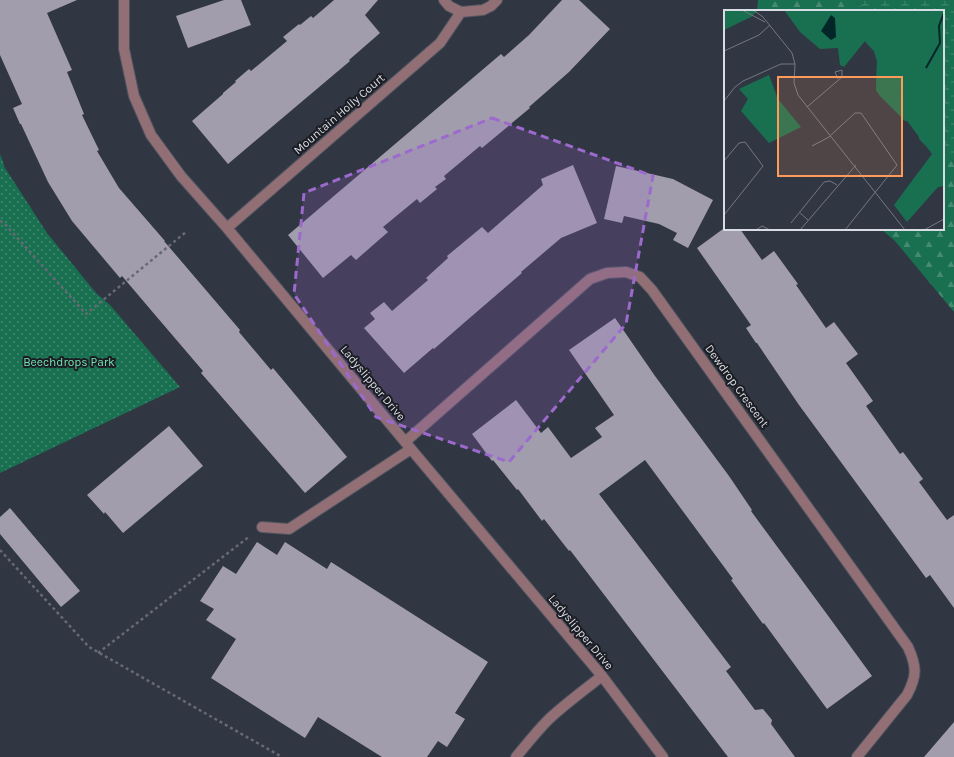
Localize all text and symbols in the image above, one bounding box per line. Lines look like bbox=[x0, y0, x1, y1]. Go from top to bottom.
inset map bbox=[724, 10, 944, 230]
street label: Mountain Holly Court bbox=[291, 70, 388, 157]
street label: Dewdrop Crescent bbox=[702, 342, 772, 431]
street label: Ladyslipper Drive bbox=[338, 343, 408, 423]
park label: Beechdrops Park bbox=[23, 355, 115, 369]
street label: Ladyslipper Drive bbox=[546, 592, 616, 672]

